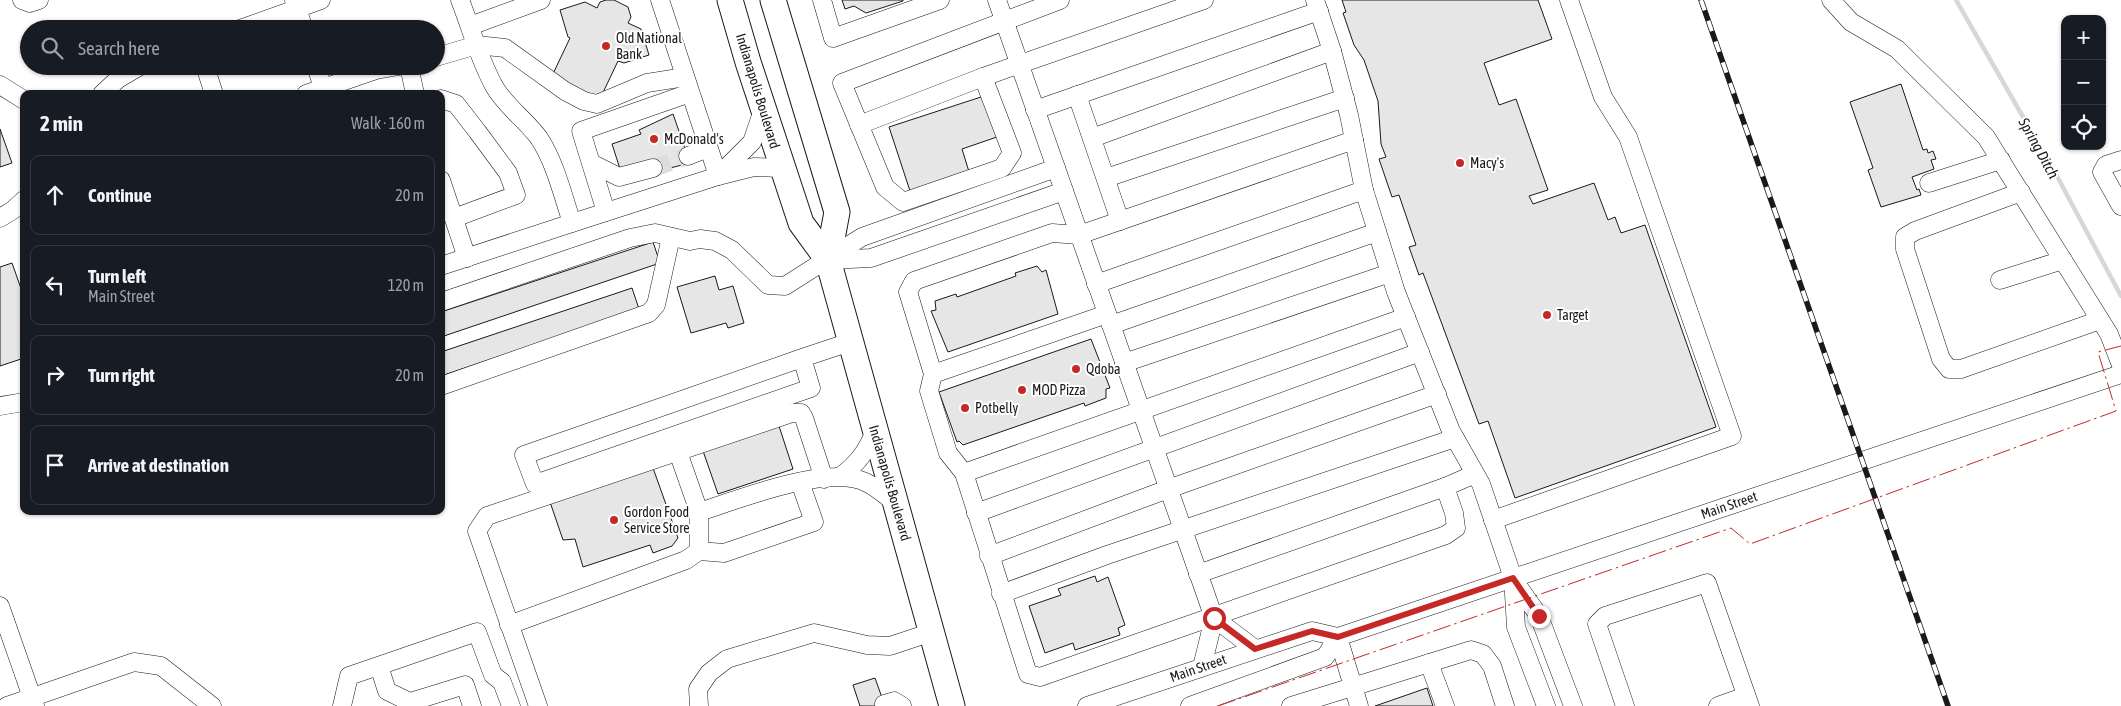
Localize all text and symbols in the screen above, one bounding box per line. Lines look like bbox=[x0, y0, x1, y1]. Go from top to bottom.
map controls bbox=[2061, 15, 2106, 150]
button: + bbox=[2061, 15, 2106, 60]
search box bbox=[20, 20, 445, 75]
place label: Old National Bank bbox=[616, 30, 682, 62]
street label: Indianapolis Boulevard bbox=[733, 31, 783, 151]
icon: search bbox=[38, 34, 66, 62]
text: Search here bbox=[78, 37, 160, 59]
marker: Old National Bank bbox=[600, 40, 612, 52]
button: − bbox=[2061, 60, 2106, 105]
button: locate bbox=[2061, 105, 2106, 150]
text: 2 min bbox=[40, 111, 83, 135]
text: Walk · 160 m bbox=[351, 114, 425, 132]
water label: Spring Ditch bbox=[2015, 114, 2063, 181]
place label: McDonald's bbox=[664, 131, 724, 147]
marker: McDonald's bbox=[648, 133, 660, 145]
place label: Macy's bbox=[1470, 155, 1504, 171]
marker: Macy's bbox=[1454, 157, 1466, 169]
icon: ahead bbox=[41, 181, 69, 209]
text: Continue bbox=[88, 184, 152, 206]
text: 20 m bbox=[395, 186, 424, 204]
text: Turn left bbox=[88, 265, 146, 287]
icon: left bbox=[41, 271, 69, 299]
text: 120 m bbox=[388, 276, 424, 294]
text: Main Street bbox=[88, 287, 155, 305]
place label: Target bbox=[1557, 307, 1589, 323]
marker: Target bbox=[1541, 309, 1553, 321]
icon: right bbox=[41, 361, 69, 389]
place label: Qdoba bbox=[1086, 361, 1121, 377]
marker: Qdoba bbox=[1070, 363, 1082, 375]
text: Turn right bbox=[88, 364, 155, 386]
text: 20 m bbox=[395, 366, 424, 384]
place label: MOD Pizza bbox=[1032, 382, 1086, 398]
marker: MOD Pizza bbox=[1016, 384, 1028, 396]
place label: Potbelly bbox=[975, 400, 1019, 416]
marker: Potbelly bbox=[959, 402, 971, 414]
street label: Indianapolis Boulevard bbox=[866, 423, 914, 543]
icon: arrive bbox=[41, 451, 69, 479]
text: Arrive at destination bbox=[88, 454, 229, 476]
street label: Main Street bbox=[1699, 488, 1759, 522]
place label: Gordon Food Service Store bbox=[624, 504, 690, 536]
marker: Gordon Food Service Store bbox=[608, 514, 620, 526]
route end bbox=[1528, 605, 1551, 628]
route start bbox=[1203, 607, 1226, 630]
street label: Main Street bbox=[1168, 651, 1228, 685]

